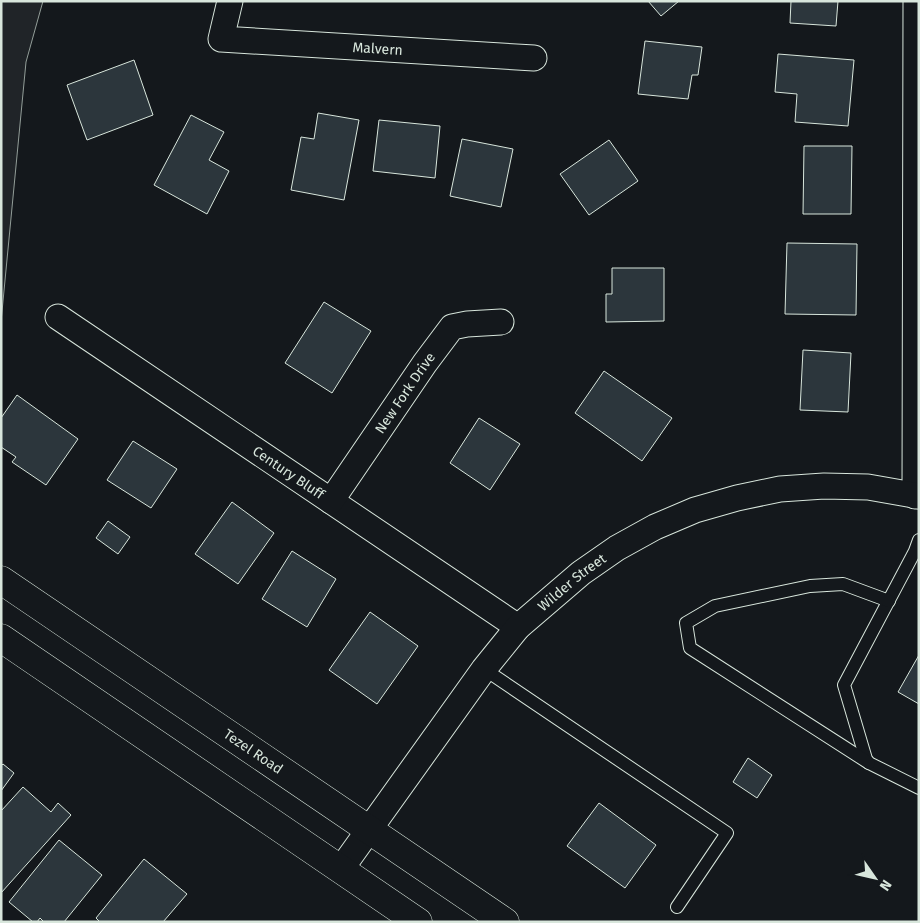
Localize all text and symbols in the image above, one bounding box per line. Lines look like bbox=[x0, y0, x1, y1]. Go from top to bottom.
street label: Malvern bbox=[352, 39, 403, 59]
street label: New Fork Drive bbox=[371, 349, 439, 437]
street label: Century Bluff bbox=[249, 443, 328, 504]
street label: Wilder Street bbox=[535, 550, 610, 615]
street label: Tezel Road bbox=[220, 726, 286, 778]
north arrow bbox=[850, 853, 900, 903]
text: N bbox=[876, 876, 895, 894]

